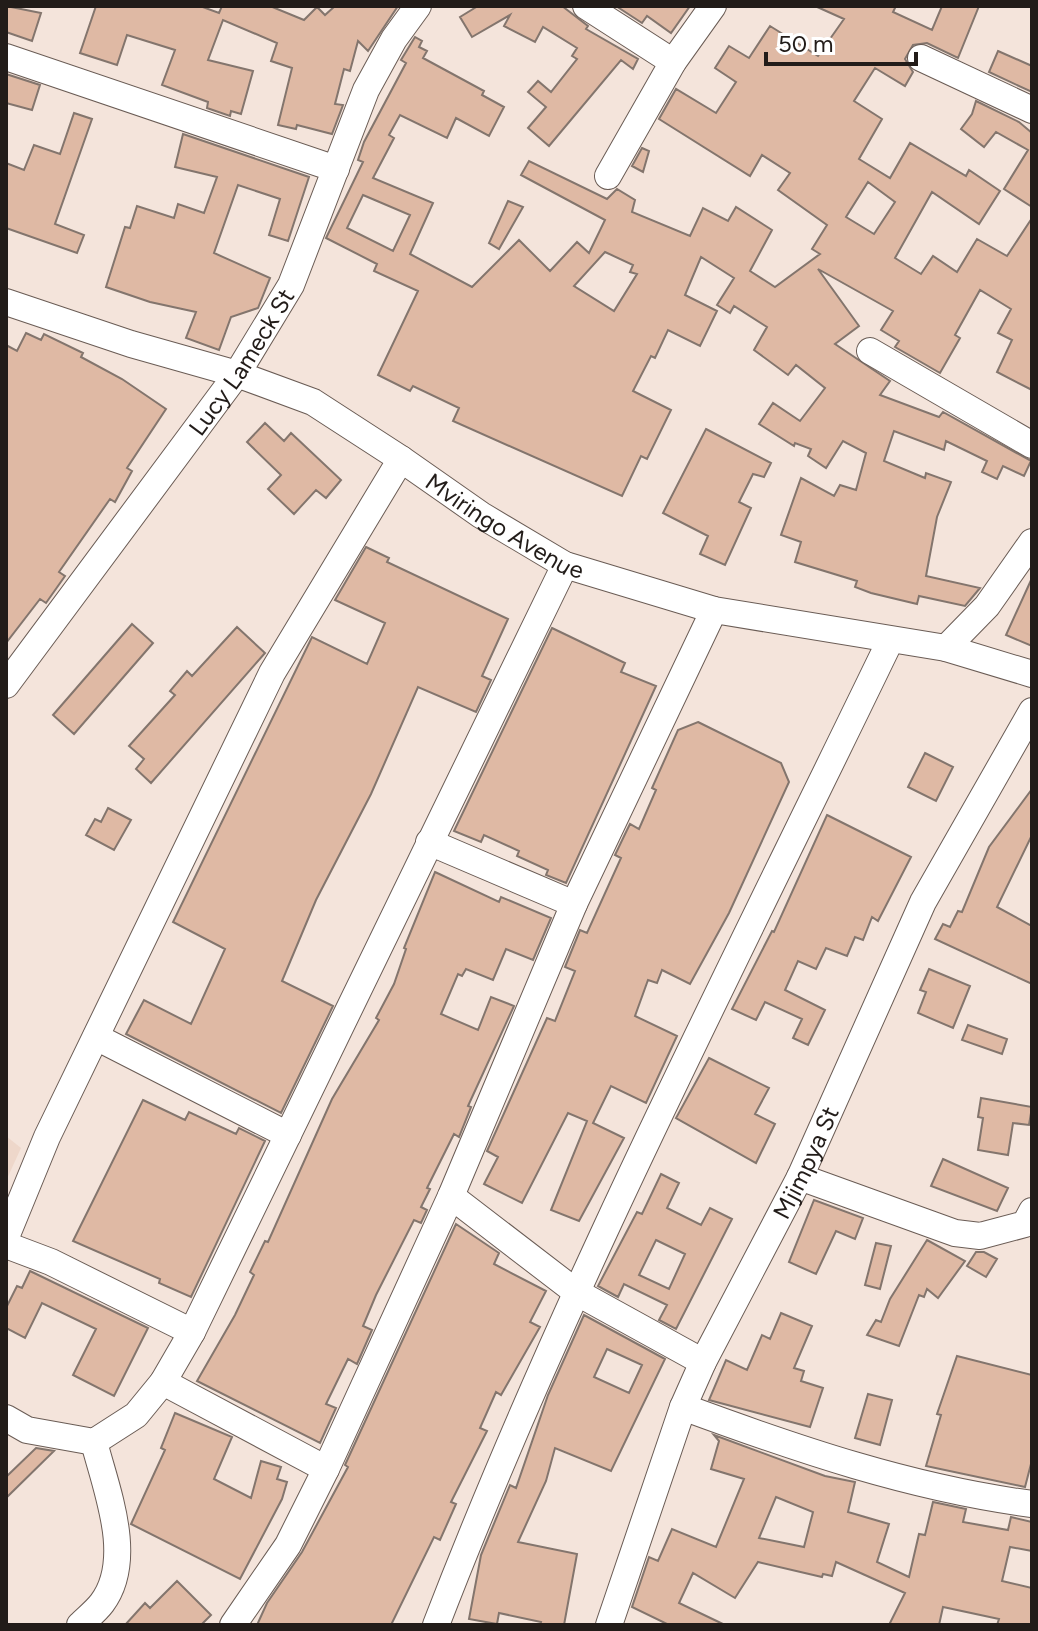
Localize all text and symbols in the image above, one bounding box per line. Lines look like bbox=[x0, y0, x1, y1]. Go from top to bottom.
scale bar bbox=[766, 16, 916, 66]
text: 50 m bbox=[778, 29, 834, 58]
street label: Lucy Lameck St bbox=[182, 283, 300, 441]
street label: Mviringo Avenue bbox=[420, 467, 587, 584]
street label: Mjimpya St bbox=[766, 1102, 844, 1223]

